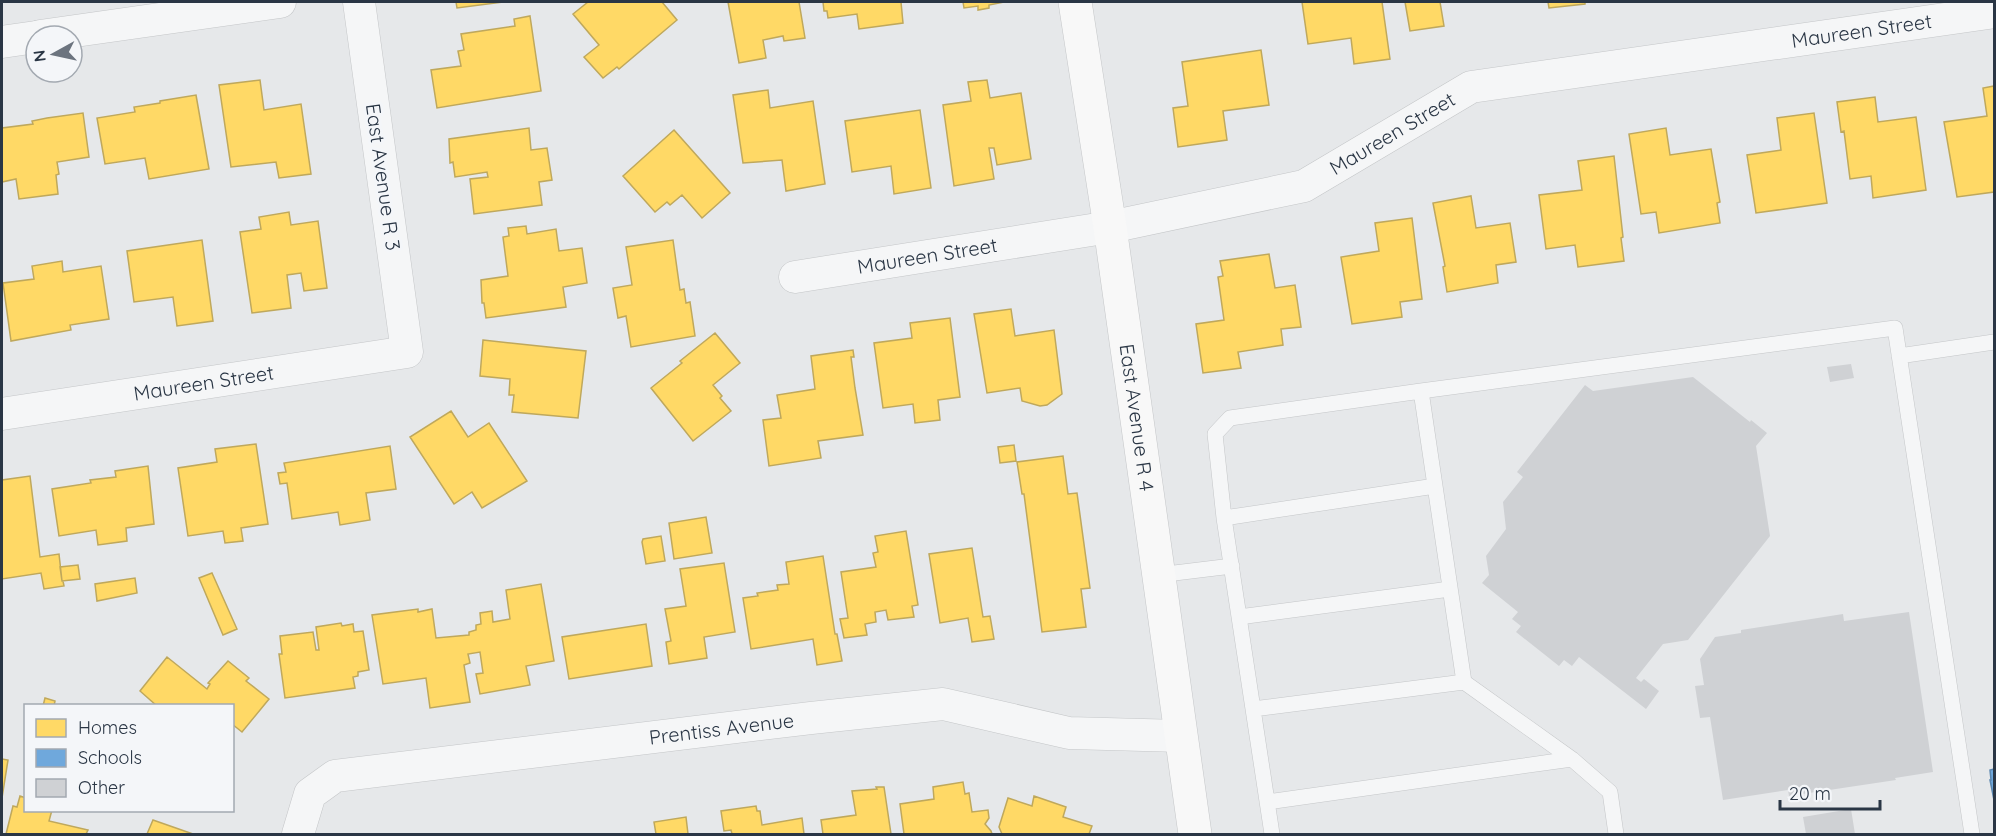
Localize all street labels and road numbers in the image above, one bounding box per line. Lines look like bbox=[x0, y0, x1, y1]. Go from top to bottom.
street label: Maureen Street bbox=[1790, 8, 1934, 53]
street label: Maureen Street bbox=[1325, 86, 1460, 180]
street label: East Avenue R 3 bbox=[361, 102, 406, 252]
street label: Maureen Street bbox=[855, 232, 999, 279]
street label: East Avenue R 4 bbox=[1114, 342, 1160, 493]
street label: Maureen Street bbox=[132, 360, 276, 406]
street label: Prentiss Avenue bbox=[648, 707, 795, 750]

